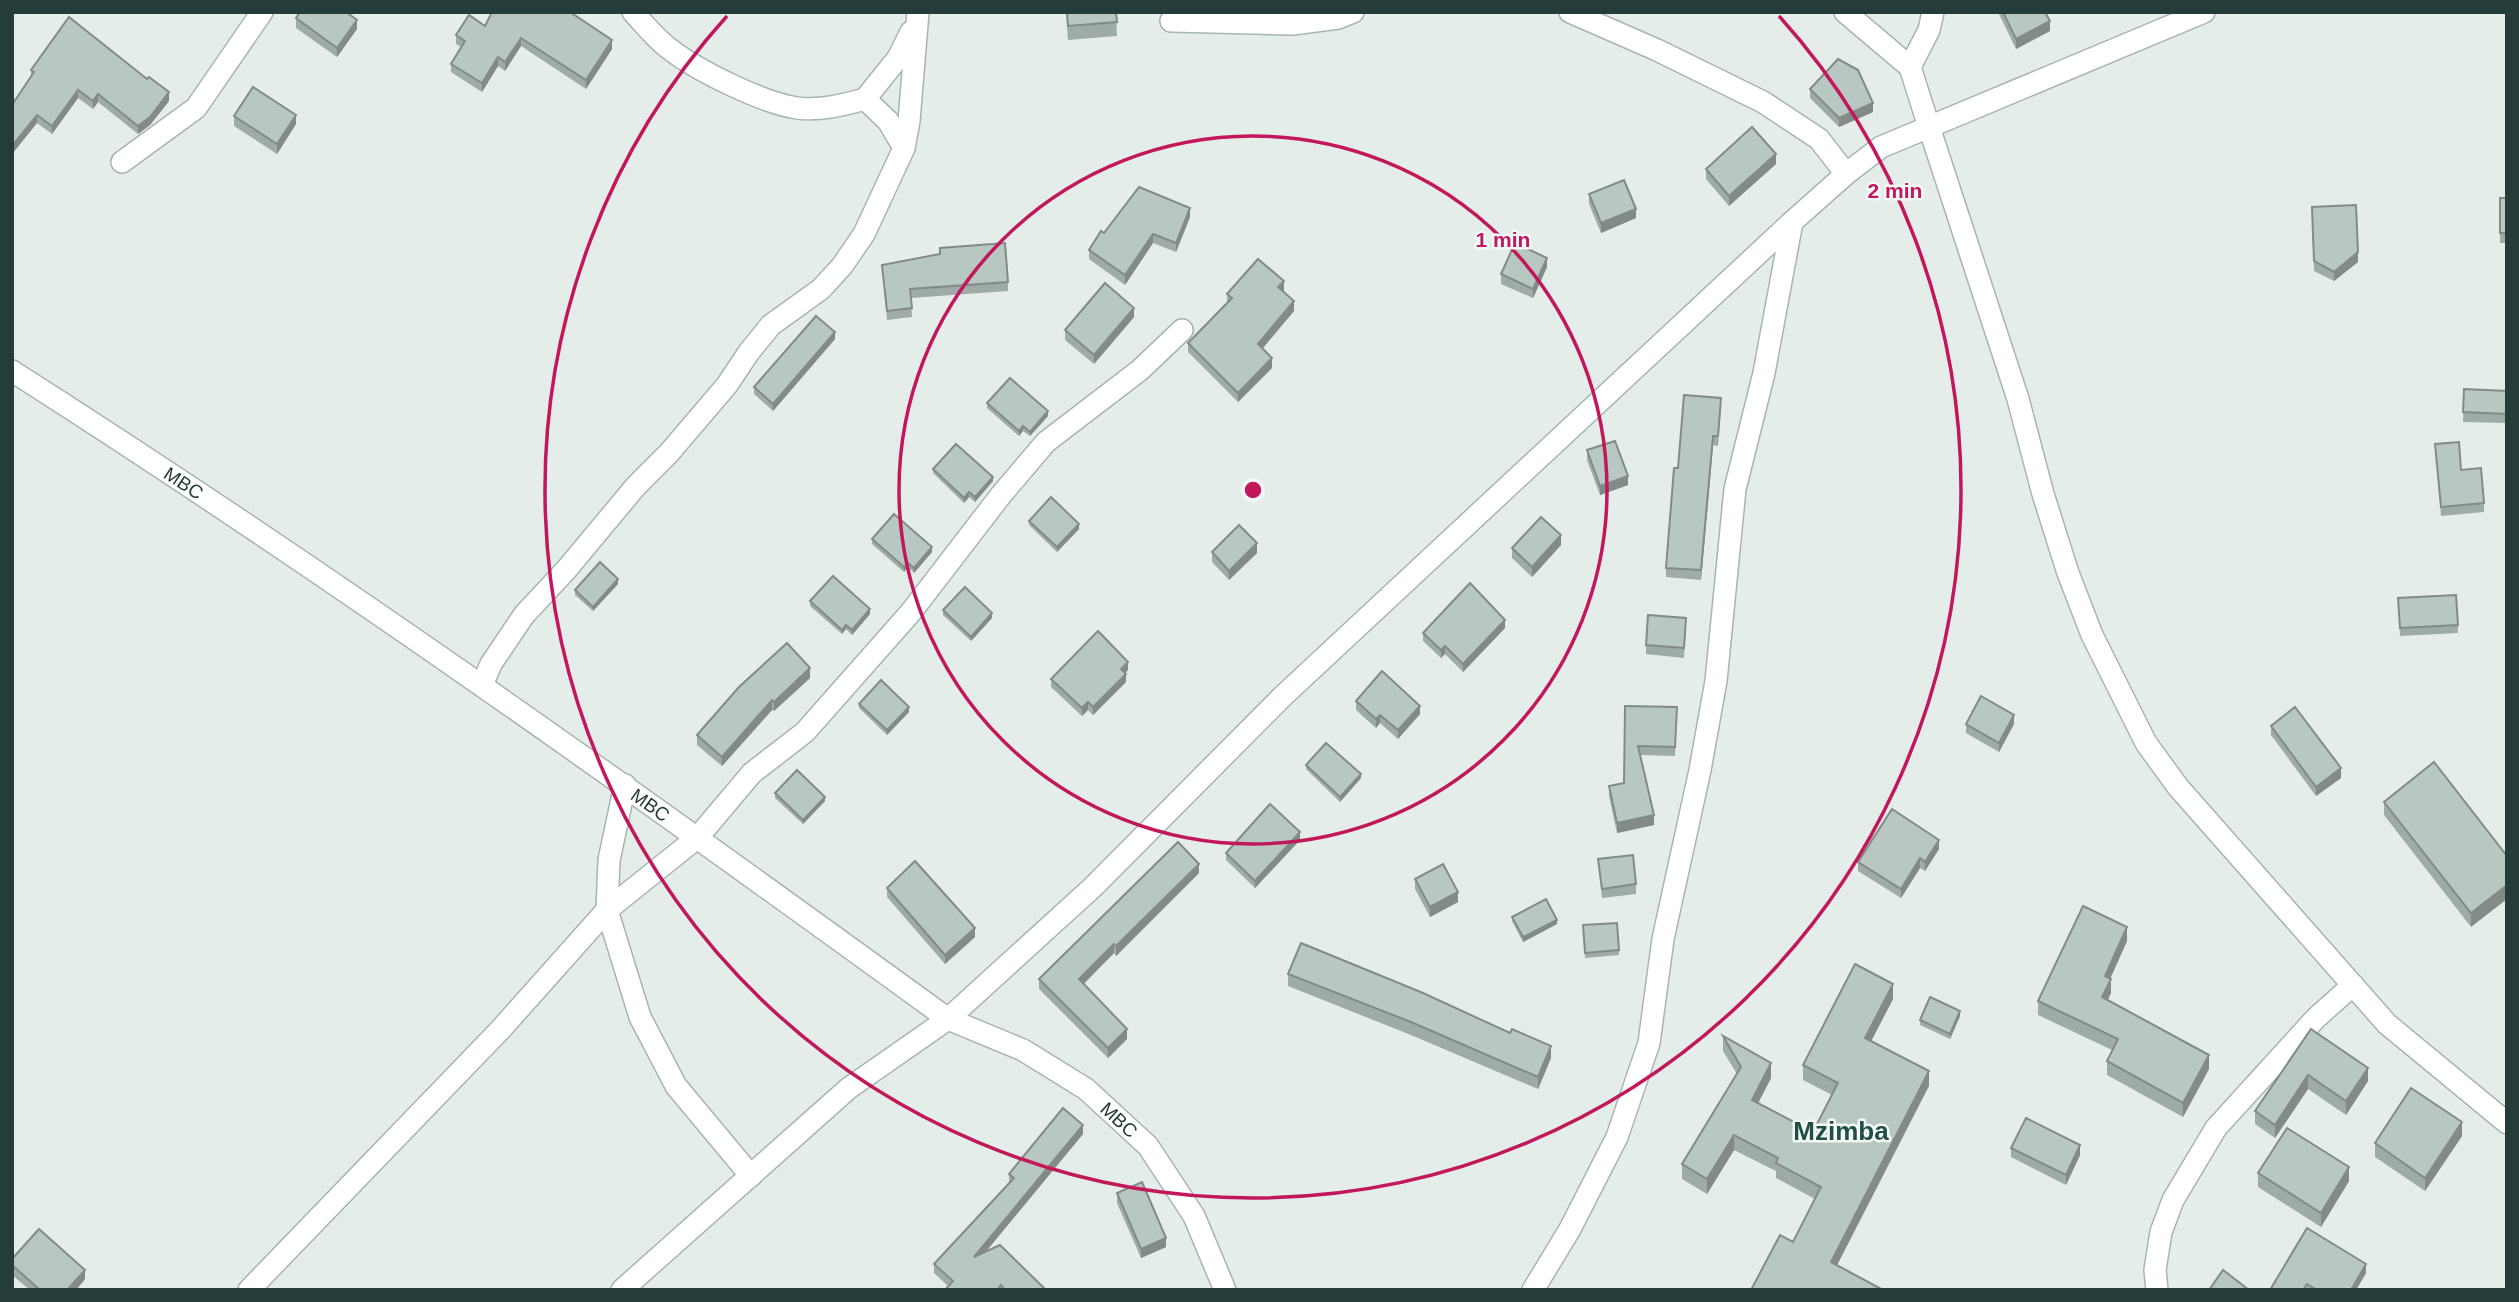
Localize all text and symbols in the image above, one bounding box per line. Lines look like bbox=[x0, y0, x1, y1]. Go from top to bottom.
text: 2 min bbox=[1868, 179, 1922, 202]
text: 1 min bbox=[1476, 228, 1530, 251]
street label: MBC bbox=[160, 463, 207, 504]
centre of rings bbox=[1241, 478, 1265, 502]
street label: MBC bbox=[627, 784, 674, 826]
street label: MBC bbox=[1096, 1098, 1142, 1142]
district label: Mzimba bbox=[1793, 1116, 1889, 1146]

